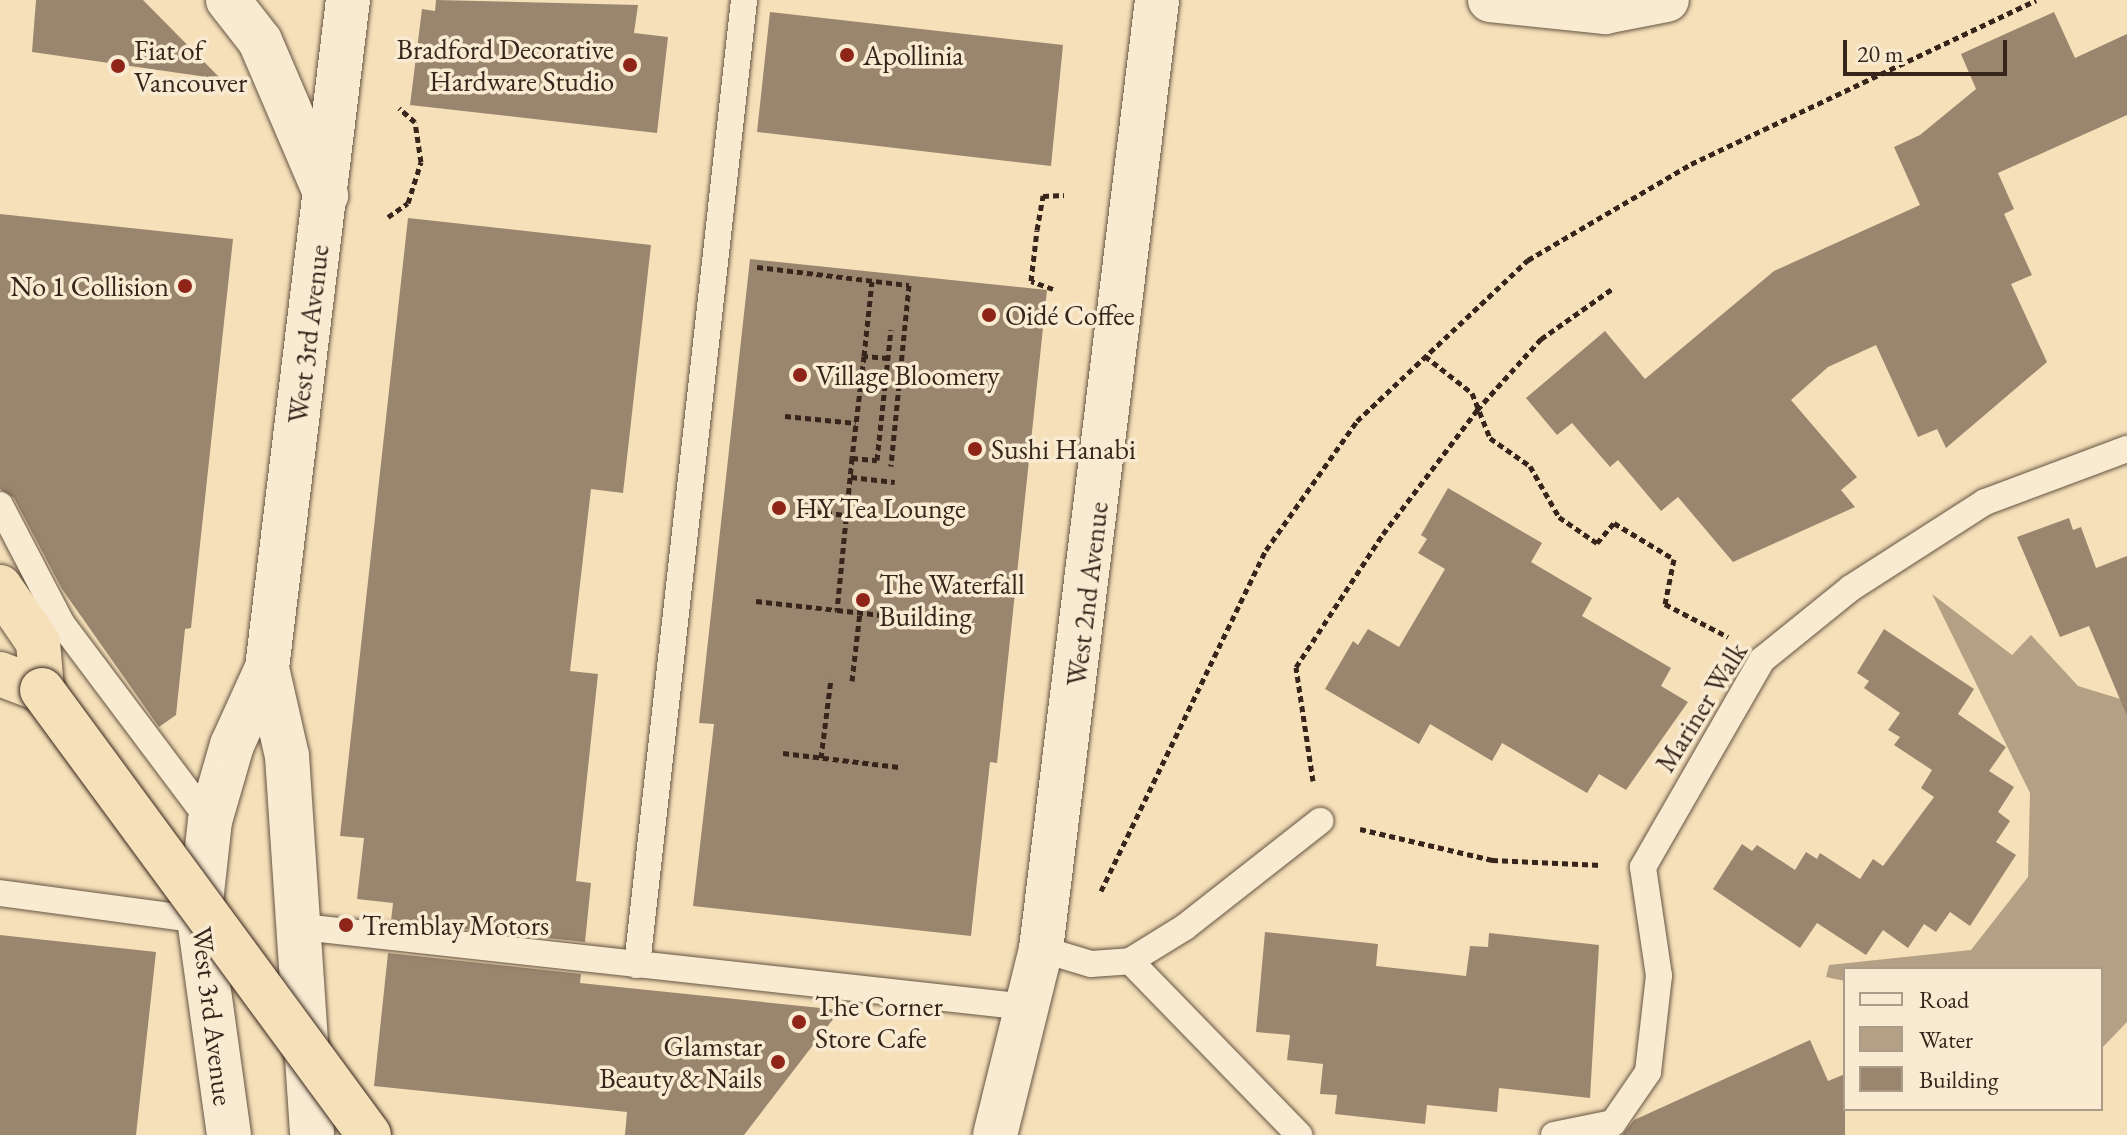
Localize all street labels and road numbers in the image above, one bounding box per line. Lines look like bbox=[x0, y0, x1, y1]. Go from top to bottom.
street label: West 3rd Avenue bbox=[280, 243, 336, 425]
street label: West 2nd Avenue bbox=[1059, 500, 1115, 688]
street label: Mariner Walk bbox=[1648, 636, 1754, 778]
street label: West 3rd Avenue bbox=[185, 925, 241, 1107]

